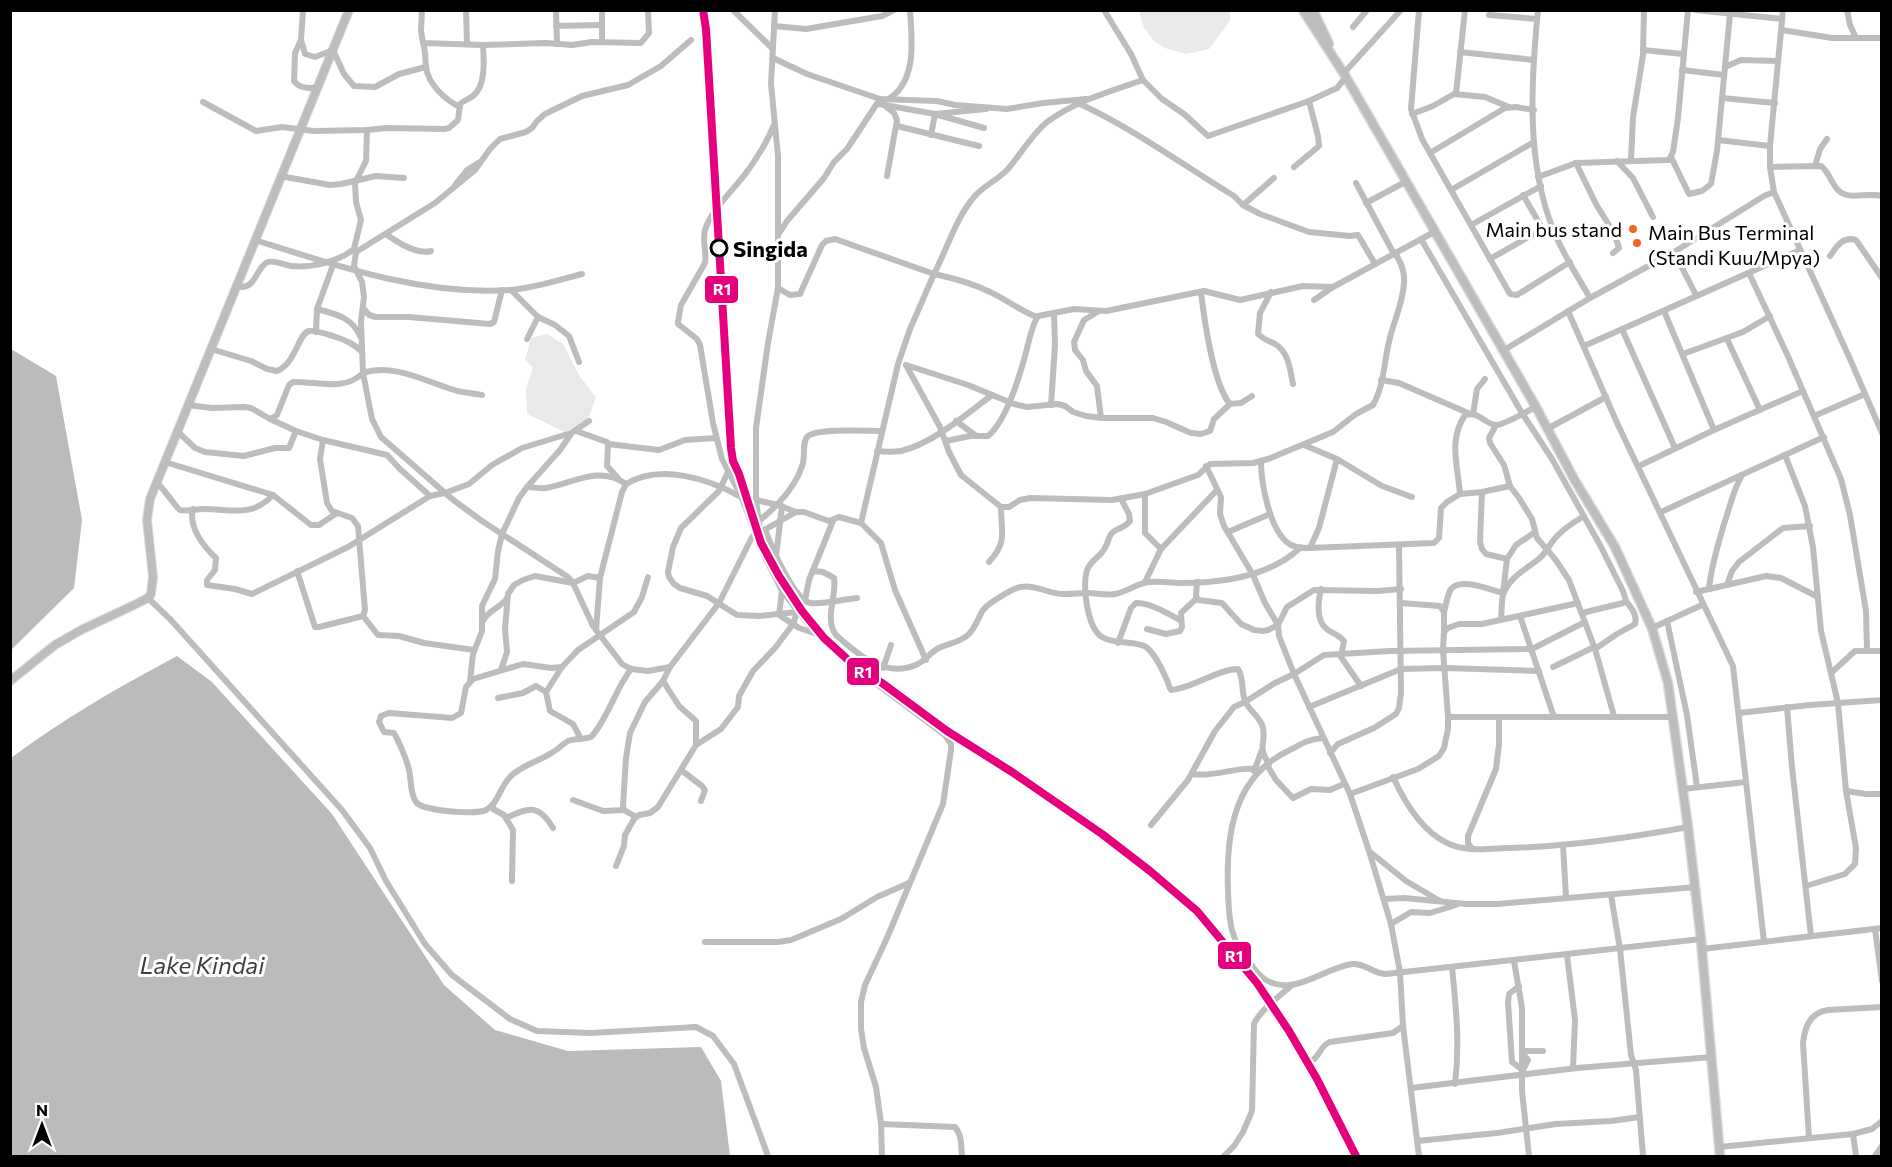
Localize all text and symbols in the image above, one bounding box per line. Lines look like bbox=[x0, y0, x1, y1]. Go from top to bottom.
place label: Main bus stand bbox=[1486, 217, 1622, 241]
place label: Main Bus Terminal (Standi Kuu/Mpya) bbox=[1648, 220, 1820, 269]
marker: Main bus stand bbox=[1627, 223, 1639, 235]
place label: Singida bbox=[733, 235, 808, 262]
marker: Main Bus Terminal (Standi Kuu/Mpya) bbox=[1631, 237, 1643, 249]
marker: Singida bbox=[710, 239, 728, 257]
line badge: R1 bbox=[704, 275, 739, 304]
text: R1 bbox=[713, 279, 731, 298]
line badge: R1 bbox=[846, 657, 880, 686]
text: R1 bbox=[854, 662, 872, 681]
line badge: R1 bbox=[1217, 941, 1252, 970]
text: R1 bbox=[1225, 946, 1243, 965]
water label: Lake Kindai bbox=[140, 950, 265, 979]
north arrow bbox=[12, 1095, 72, 1155]
text: N bbox=[36, 1100, 48, 1119]

